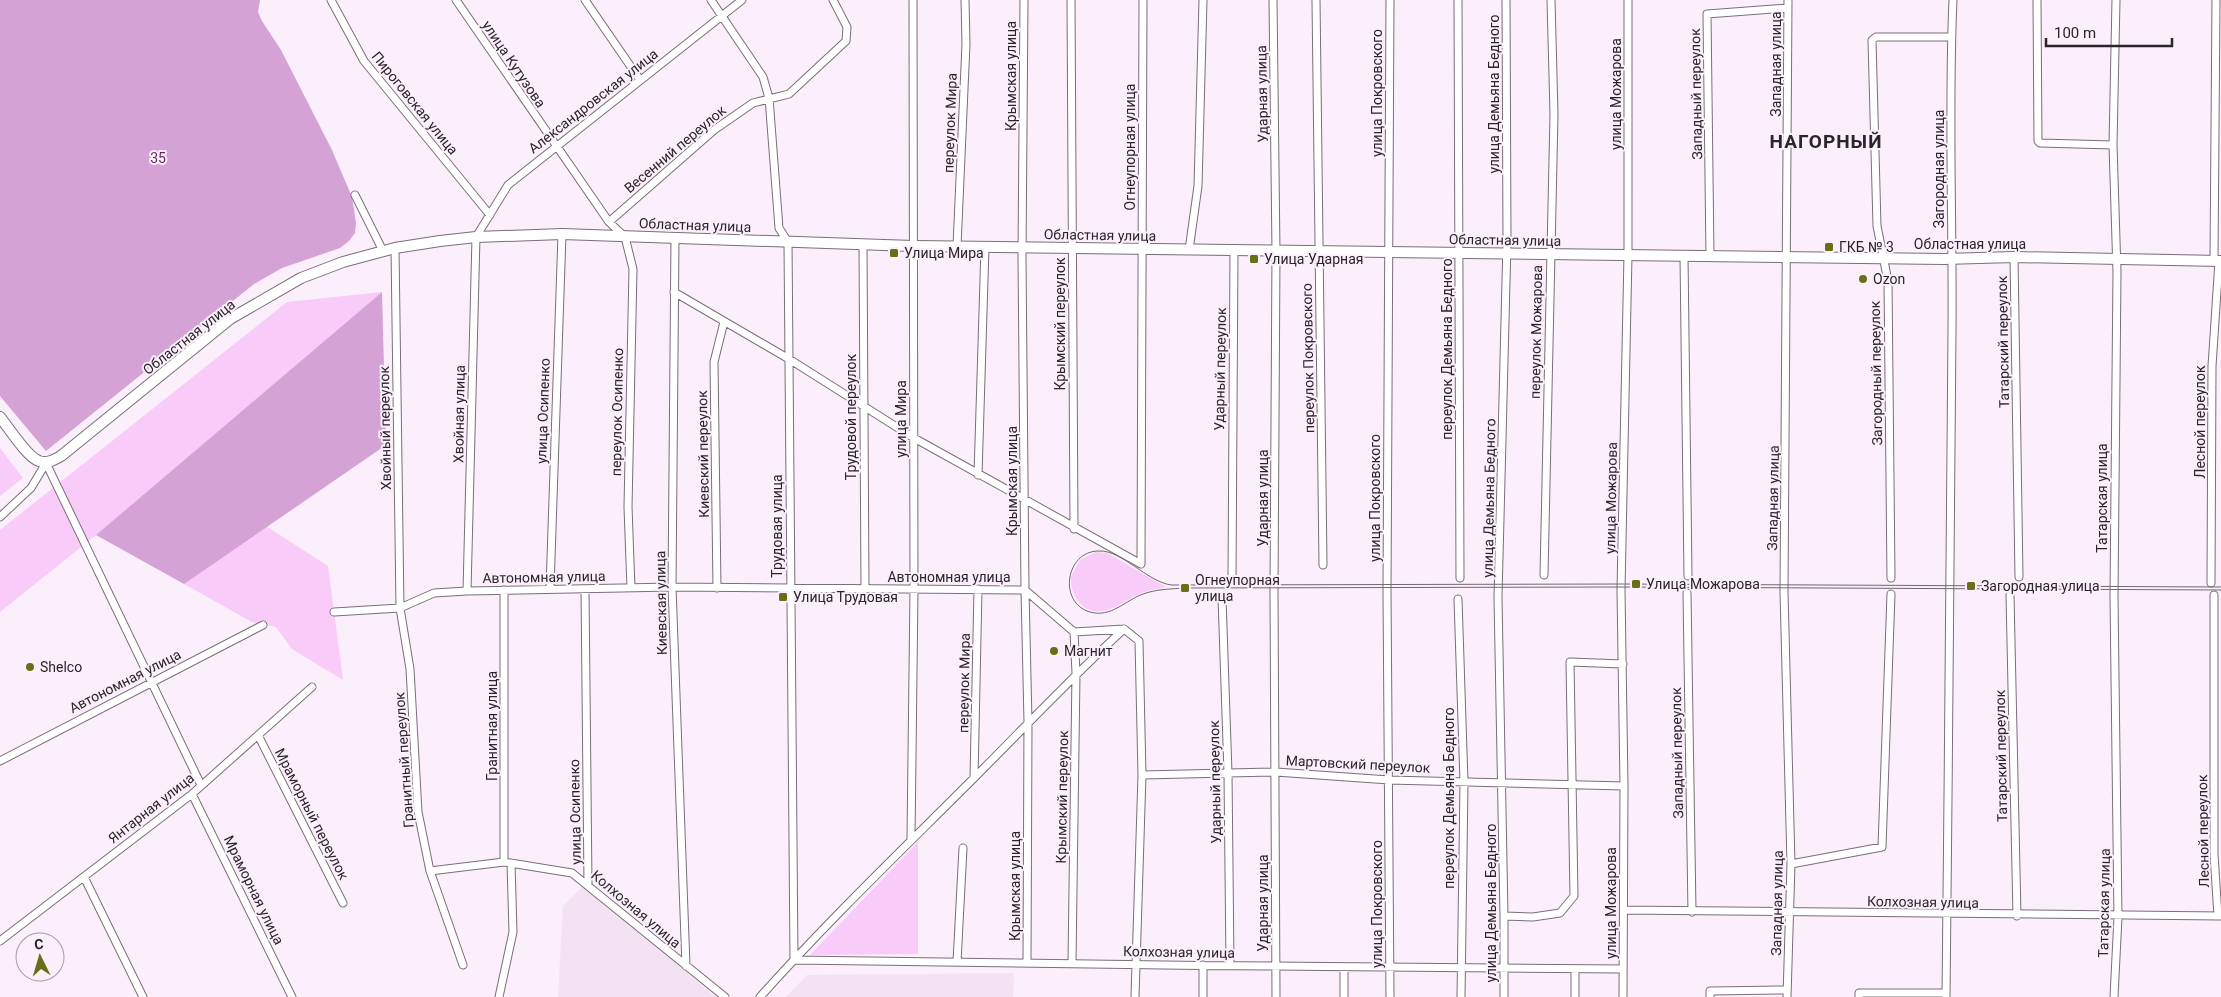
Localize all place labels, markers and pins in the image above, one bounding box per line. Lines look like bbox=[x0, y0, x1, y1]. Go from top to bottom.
place label: ГКБ № 3 bbox=[1839, 239, 1894, 255]
marker: ГКБ № 3 bbox=[1823, 241, 1835, 253]
place label: Улица Мира bbox=[904, 245, 984, 261]
marker: Улица Мира bbox=[888, 247, 900, 259]
place label: Улица Ударная bbox=[1264, 251, 1363, 267]
marker: Улица Ударная bbox=[1248, 253, 1260, 265]
place label: Ozon bbox=[1873, 271, 1905, 287]
marker: Ozon bbox=[1857, 273, 1869, 285]
place label: Огнеупорная улица bbox=[1195, 572, 1280, 604]
place label: Улица Можарова bbox=[1646, 576, 1760, 592]
marker: Улица Можарова bbox=[1630, 578, 1642, 590]
place label: Загородная улица bbox=[1981, 578, 2100, 594]
marker: Загородная улица bbox=[1965, 580, 1977, 592]
marker: Огнеупорная улица bbox=[1179, 582, 1191, 594]
place label: Улица Трудовая bbox=[793, 589, 898, 605]
marker: Улица Трудовая bbox=[777, 591, 789, 603]
place label: Магнит bbox=[1064, 643, 1113, 659]
marker: Магнит bbox=[1048, 645, 1060, 657]
place label: Shelco bbox=[40, 659, 82, 675]
marker: Shelco bbox=[24, 661, 36, 673]

